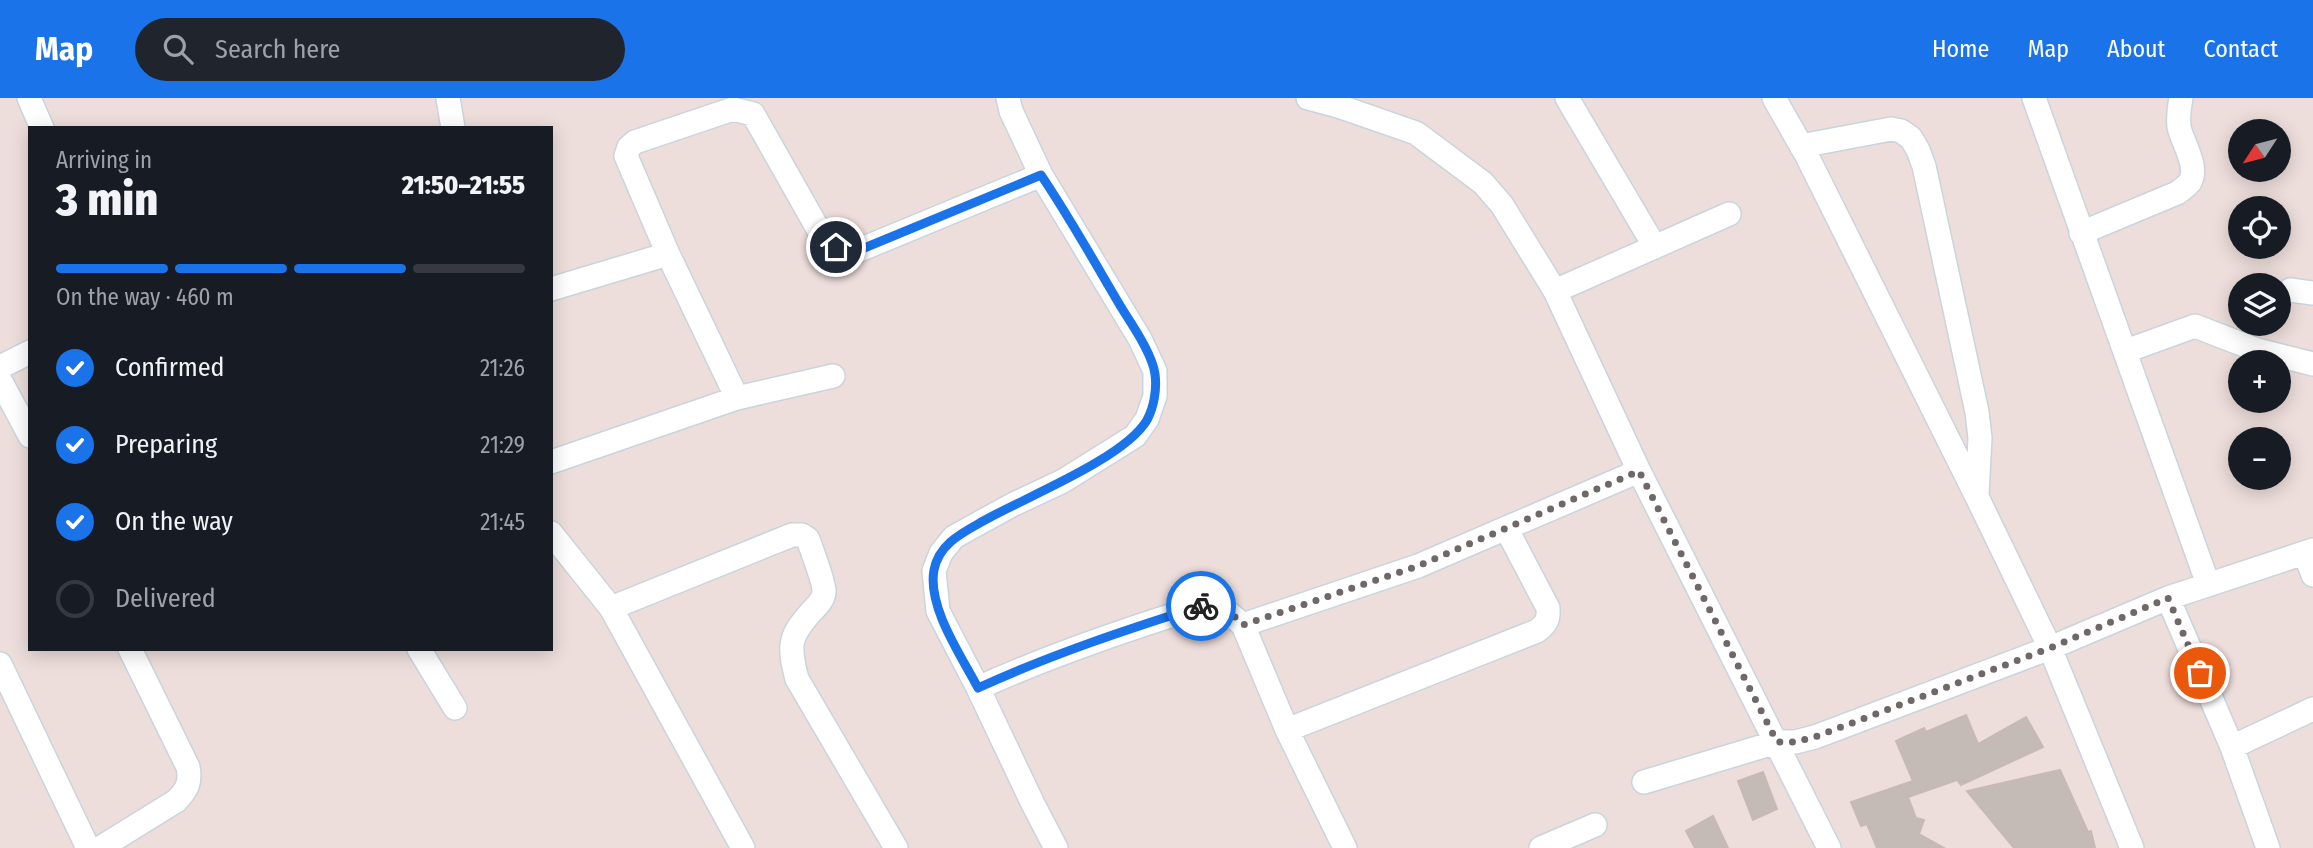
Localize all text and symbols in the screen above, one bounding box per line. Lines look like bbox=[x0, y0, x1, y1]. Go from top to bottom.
search box bbox=[135, 18, 625, 81]
text: Map bbox=[35, 29, 93, 69]
icon: search bbox=[159, 30, 197, 68]
text: Search here bbox=[215, 34, 340, 65]
text: Home bbox=[1932, 35, 1989, 63]
text: Map bbox=[2027, 35, 2069, 63]
text: About bbox=[2107, 35, 2165, 63]
text: Contact bbox=[2203, 35, 2278, 63]
north arrow bbox=[2228, 119, 2291, 182]
map controls bbox=[2228, 119, 2291, 490]
text: Arriving in bbox=[56, 146, 152, 174]
text: 21:50–21:55 bbox=[402, 170, 525, 201]
text: 3 min bbox=[56, 172, 158, 227]
button: locate bbox=[2228, 196, 2291, 259]
pin bbox=[806, 217, 866, 277]
icon: home bbox=[817, 228, 855, 266]
button: layers bbox=[2228, 273, 2291, 336]
text: On the way · 460 m bbox=[56, 283, 234, 311]
icon: check bbox=[56, 349, 94, 387]
button: + bbox=[2228, 350, 2291, 413]
text: Confirmed bbox=[115, 352, 225, 383]
text: 21:26 bbox=[480, 354, 525, 382]
icon: check bbox=[56, 426, 94, 464]
button: − bbox=[2228, 427, 2291, 490]
text: Preparing bbox=[115, 429, 217, 460]
text: 21:29 bbox=[480, 431, 525, 459]
icon: check bbox=[56, 503, 94, 541]
text: On the way bbox=[115, 506, 233, 537]
text: 21:45 bbox=[480, 508, 525, 536]
courier bbox=[1166, 571, 1236, 641]
text: Delivered bbox=[115, 583, 216, 614]
icon: bike bbox=[1182, 587, 1220, 625]
pin bbox=[2170, 643, 2230, 703]
icon: bag bbox=[2181, 654, 2219, 692]

